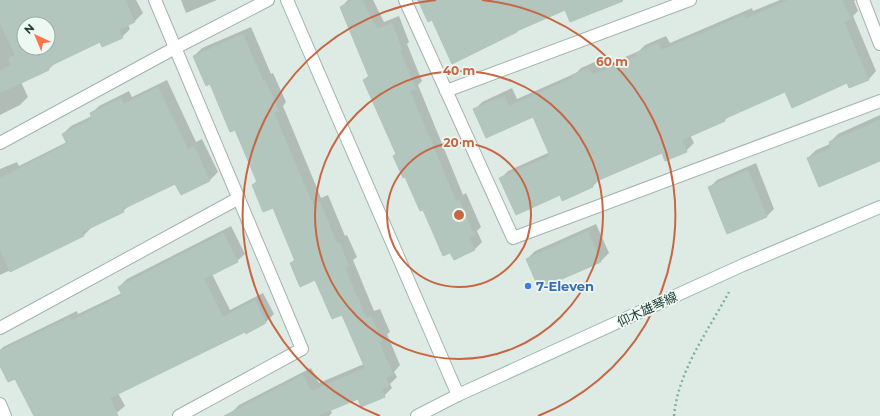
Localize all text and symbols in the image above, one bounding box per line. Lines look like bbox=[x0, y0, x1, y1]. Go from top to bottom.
north arrow bbox=[16, 16, 56, 56]
text: N bbox=[21, 21, 37, 37]
text: 60 m bbox=[596, 54, 628, 69]
text: 40 m bbox=[443, 63, 475, 78]
text: 20 m bbox=[443, 135, 475, 150]
centre of rings bbox=[452, 208, 466, 222]
place label: 7-Eleven bbox=[536, 278, 594, 294]
marker: 7-Eleven bbox=[523, 281, 533, 291]
street label: 仰木雄琴線 bbox=[614, 288, 680, 330]

